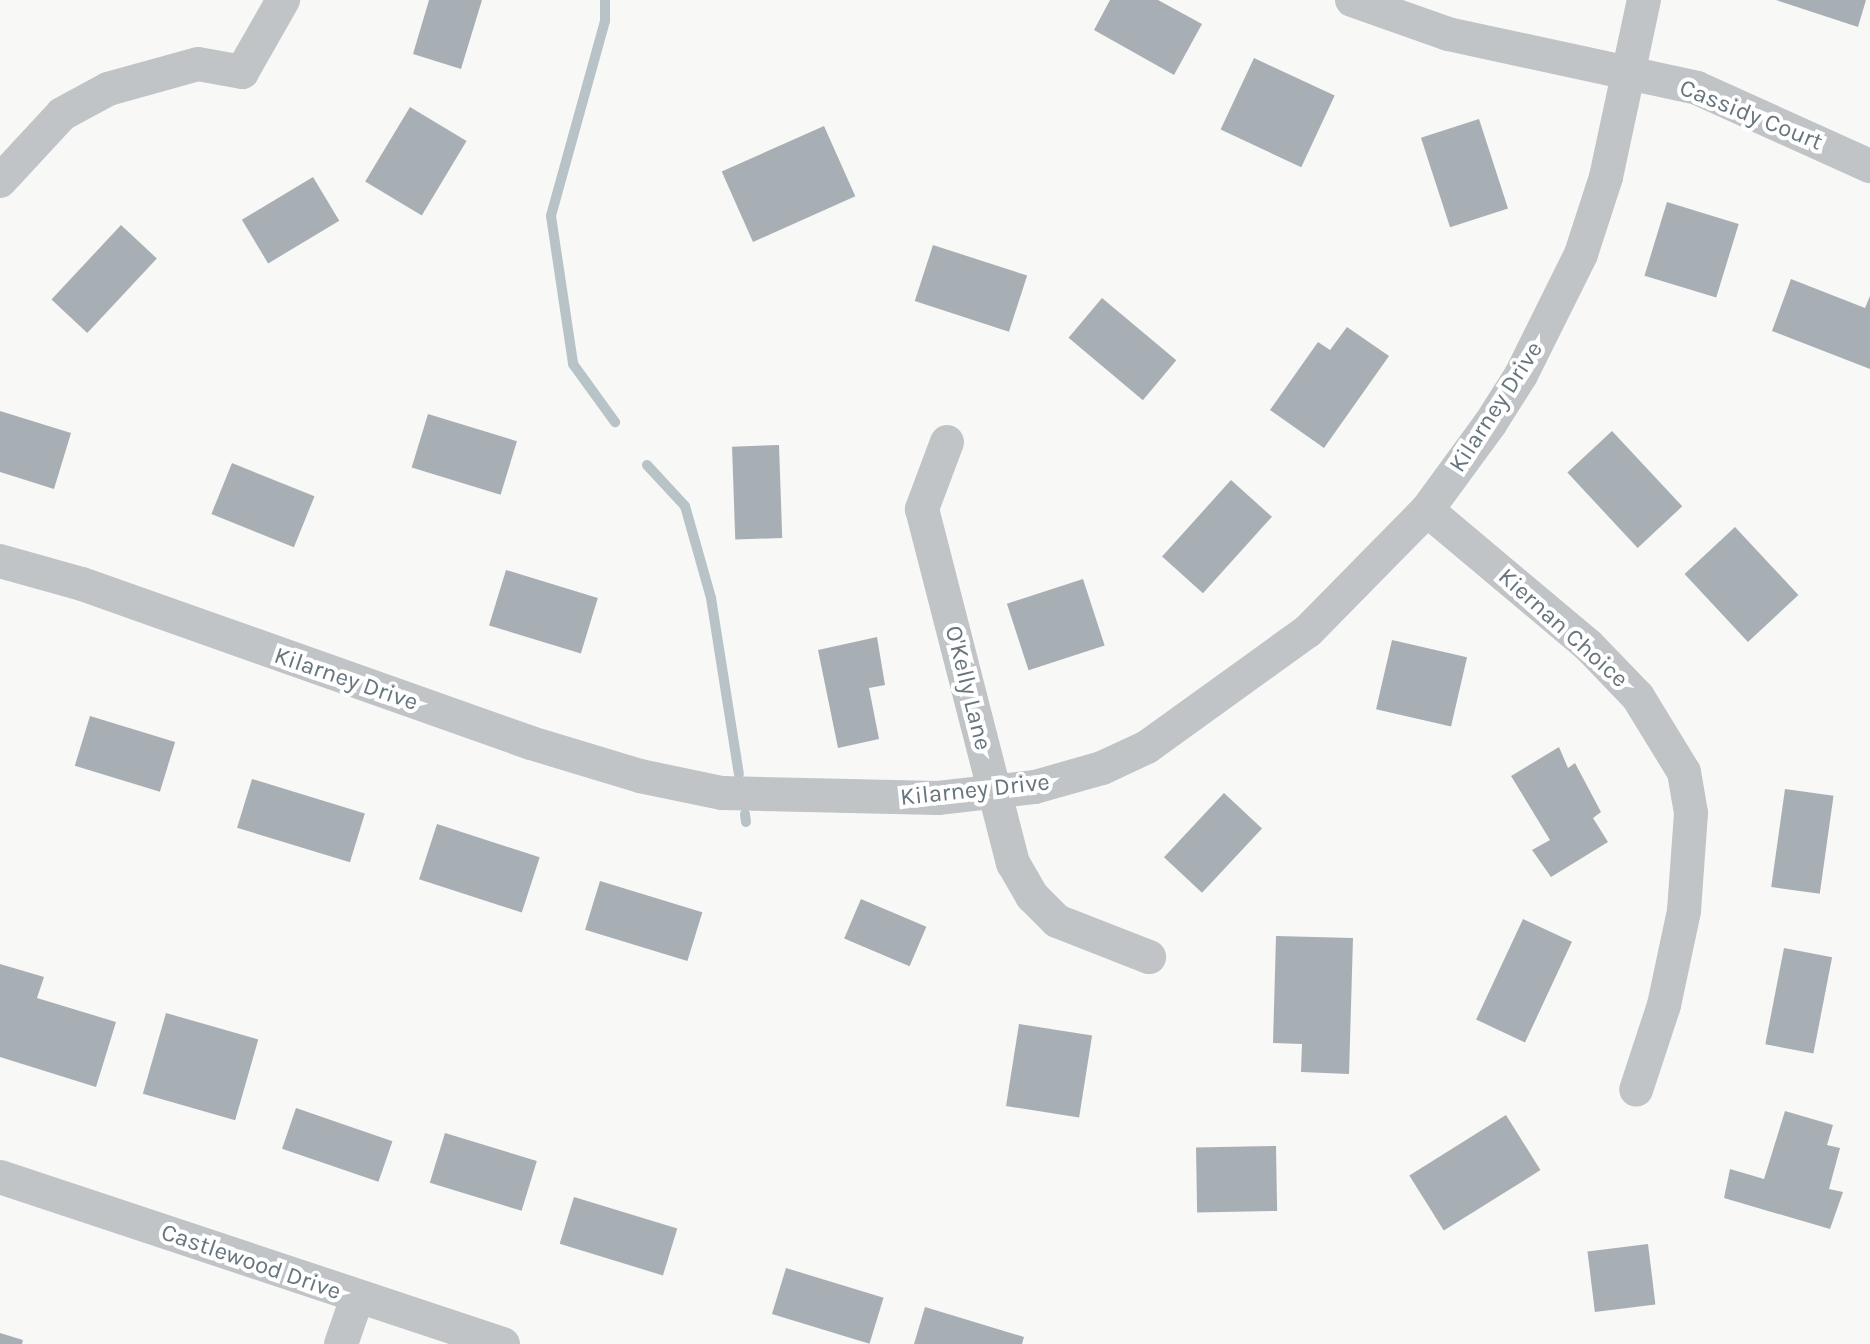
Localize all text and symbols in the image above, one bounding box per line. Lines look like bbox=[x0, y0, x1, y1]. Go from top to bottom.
street label: Cassidy Court bbox=[1675, 73, 1827, 157]
street label: Kilarney Drive bbox=[1443, 336, 1549, 478]
street label: Kiernan Choice bbox=[1492, 562, 1634, 694]
street label: O'Kelly Lane bbox=[939, 623, 997, 753]
street label: Kilarney Drive bbox=[270, 641, 422, 717]
street label: Kilarney Drive bbox=[899, 768, 1051, 812]
street label: Castlewood Drive bbox=[157, 1218, 345, 1306]

